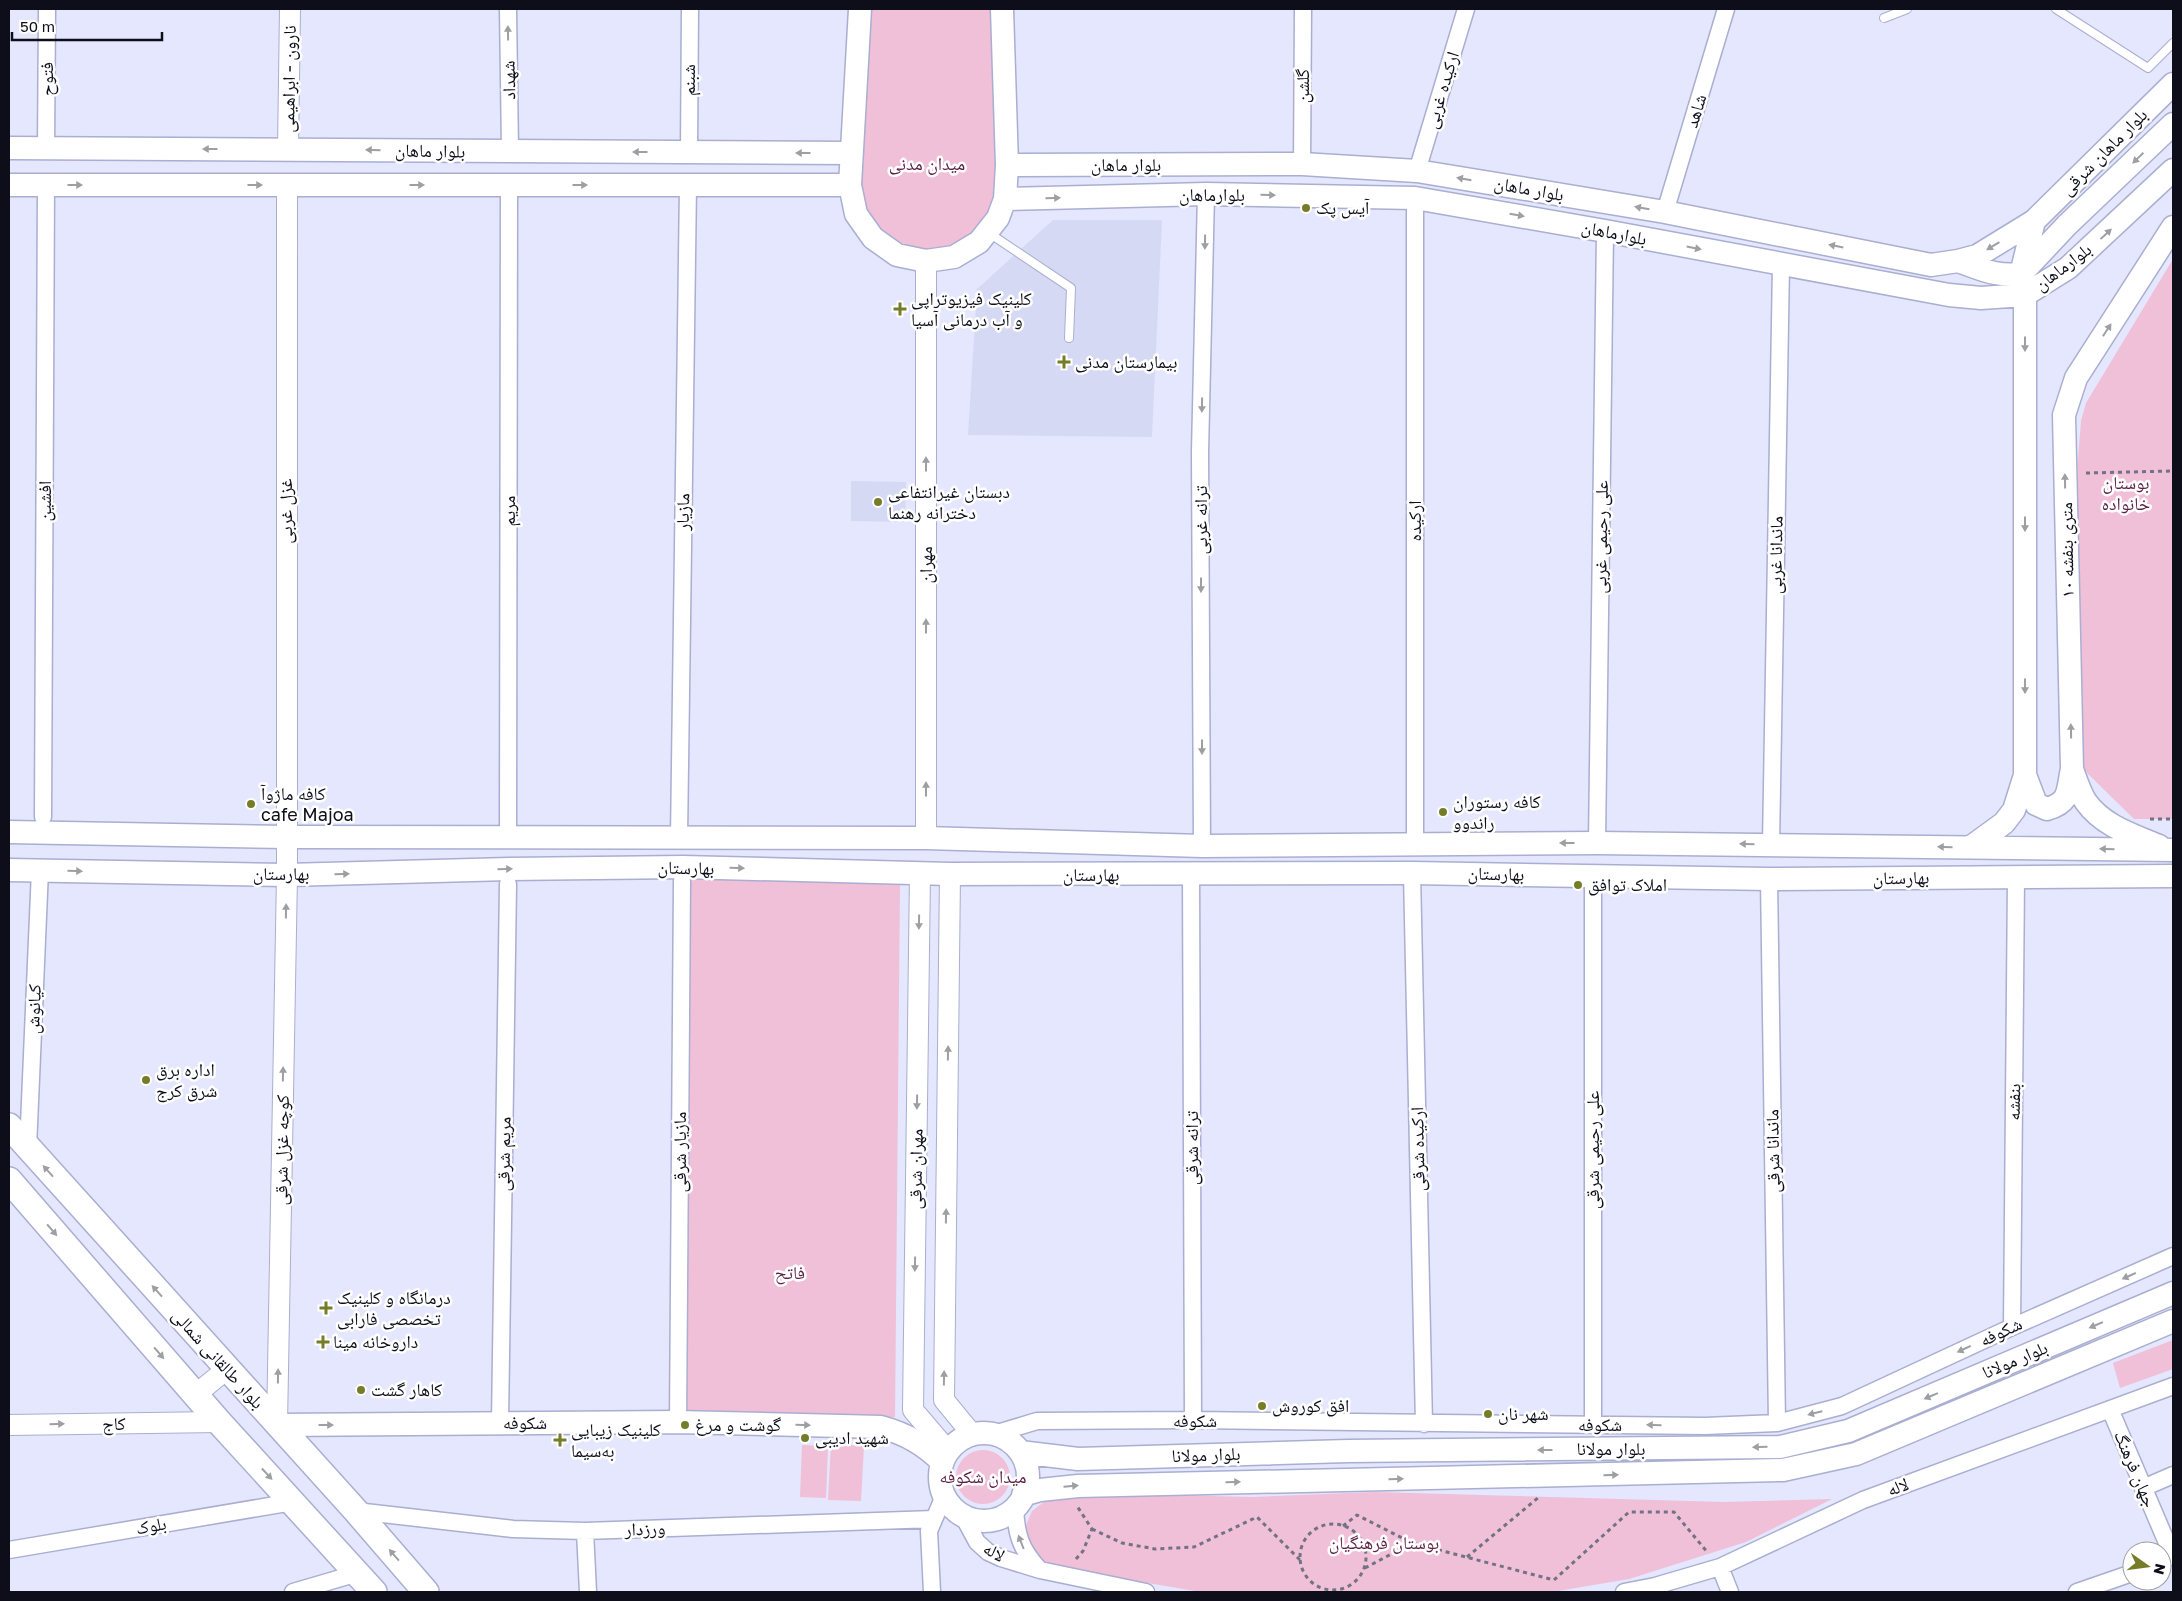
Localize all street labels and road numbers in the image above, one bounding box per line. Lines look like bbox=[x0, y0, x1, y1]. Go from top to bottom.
street label: نارون - ابراهیمی bbox=[276, 25, 301, 133]
street label: ارکیده غربی bbox=[1419, 49, 1464, 131]
street label: شهداد bbox=[497, 60, 519, 100]
street label: فتوح bbox=[35, 62, 59, 96]
street label: شبنم bbox=[677, 64, 701, 96]
street label: گلشن bbox=[1291, 68, 1314, 103]
street label: شاهد bbox=[1680, 91, 1711, 130]
street label: بلوار ماهان شرقی bbox=[2055, 103, 2152, 200]
street label: بلوار ماهان bbox=[395, 138, 466, 163]
street label: بلوار ماهان bbox=[1091, 153, 1161, 176]
street label: بلوار ماهان bbox=[1492, 171, 1566, 206]
street label: بلوارماهان bbox=[1179, 183, 1245, 206]
street label: بلوارماهان bbox=[1579, 215, 1649, 250]
street label: بلوارماهان bbox=[2029, 238, 2096, 296]
street label: غزل غربی bbox=[274, 478, 297, 544]
street label: علی رحیمی غربی bbox=[1588, 480, 1613, 594]
street label: افشین bbox=[33, 481, 56, 521]
street label: ترانه غربی bbox=[1189, 486, 1212, 555]
street label: مازیار bbox=[671, 493, 694, 532]
street label: مریم bbox=[497, 495, 521, 527]
street label: ارکیده bbox=[1403, 500, 1425, 542]
street label: ۱۰ متری بنفشه bbox=[2054, 502, 2079, 598]
street label: ماندانا غربی bbox=[1763, 516, 1788, 594]
street label: مهران bbox=[914, 546, 937, 584]
street label: بهارستان bbox=[657, 856, 715, 879]
street label: بهارستان bbox=[253, 862, 309, 885]
street label: بهارستان bbox=[1467, 862, 1525, 885]
street label: بهارستان bbox=[1063, 863, 1119, 886]
street label: بهارستان bbox=[1872, 866, 1930, 889]
street label: کیانوش bbox=[21, 983, 46, 1034]
street label: بنفشه bbox=[2002, 1083, 2025, 1121]
street label: علی رحیمی شرقی bbox=[1581, 1091, 1604, 1209]
street label: کوچه غزل شرقی bbox=[269, 1094, 294, 1205]
street label: ارکیده شرقی bbox=[1405, 1107, 1430, 1192]
street label: ماندانا شرقی bbox=[1760, 1109, 1785, 1193]
street label: ترانه شرقی bbox=[1180, 1111, 1203, 1185]
street label: مازیار شرقی bbox=[668, 1112, 691, 1192]
street label: مریم شرقی bbox=[491, 1116, 517, 1192]
street label: مهران شرقی bbox=[903, 1128, 928, 1210]
street label: بلوار طالقانی شمالی bbox=[167, 1304, 269, 1414]
street label: شکوفه bbox=[1976, 1312, 2025, 1350]
street label: بلوار مولانا bbox=[1979, 1335, 2051, 1383]
street label: شکوفه bbox=[1173, 1409, 1217, 1431]
street label: شکوفه bbox=[503, 1411, 547, 1433]
street label: کاج bbox=[102, 1412, 126, 1436]
street label: شکوفه bbox=[1578, 1413, 1622, 1435]
street label: جهان فرهنگ bbox=[2109, 1427, 2162, 1511]
street label: بلوار مولانا bbox=[1577, 1437, 1646, 1460]
street label: بلوار مولانا bbox=[1171, 1442, 1241, 1467]
street label: لاله bbox=[1884, 1472, 1911, 1500]
street label: بلوک bbox=[134, 1512, 168, 1539]
street label: ورزدار bbox=[623, 1516, 666, 1540]
street label: لاله bbox=[980, 1536, 1009, 1566]

